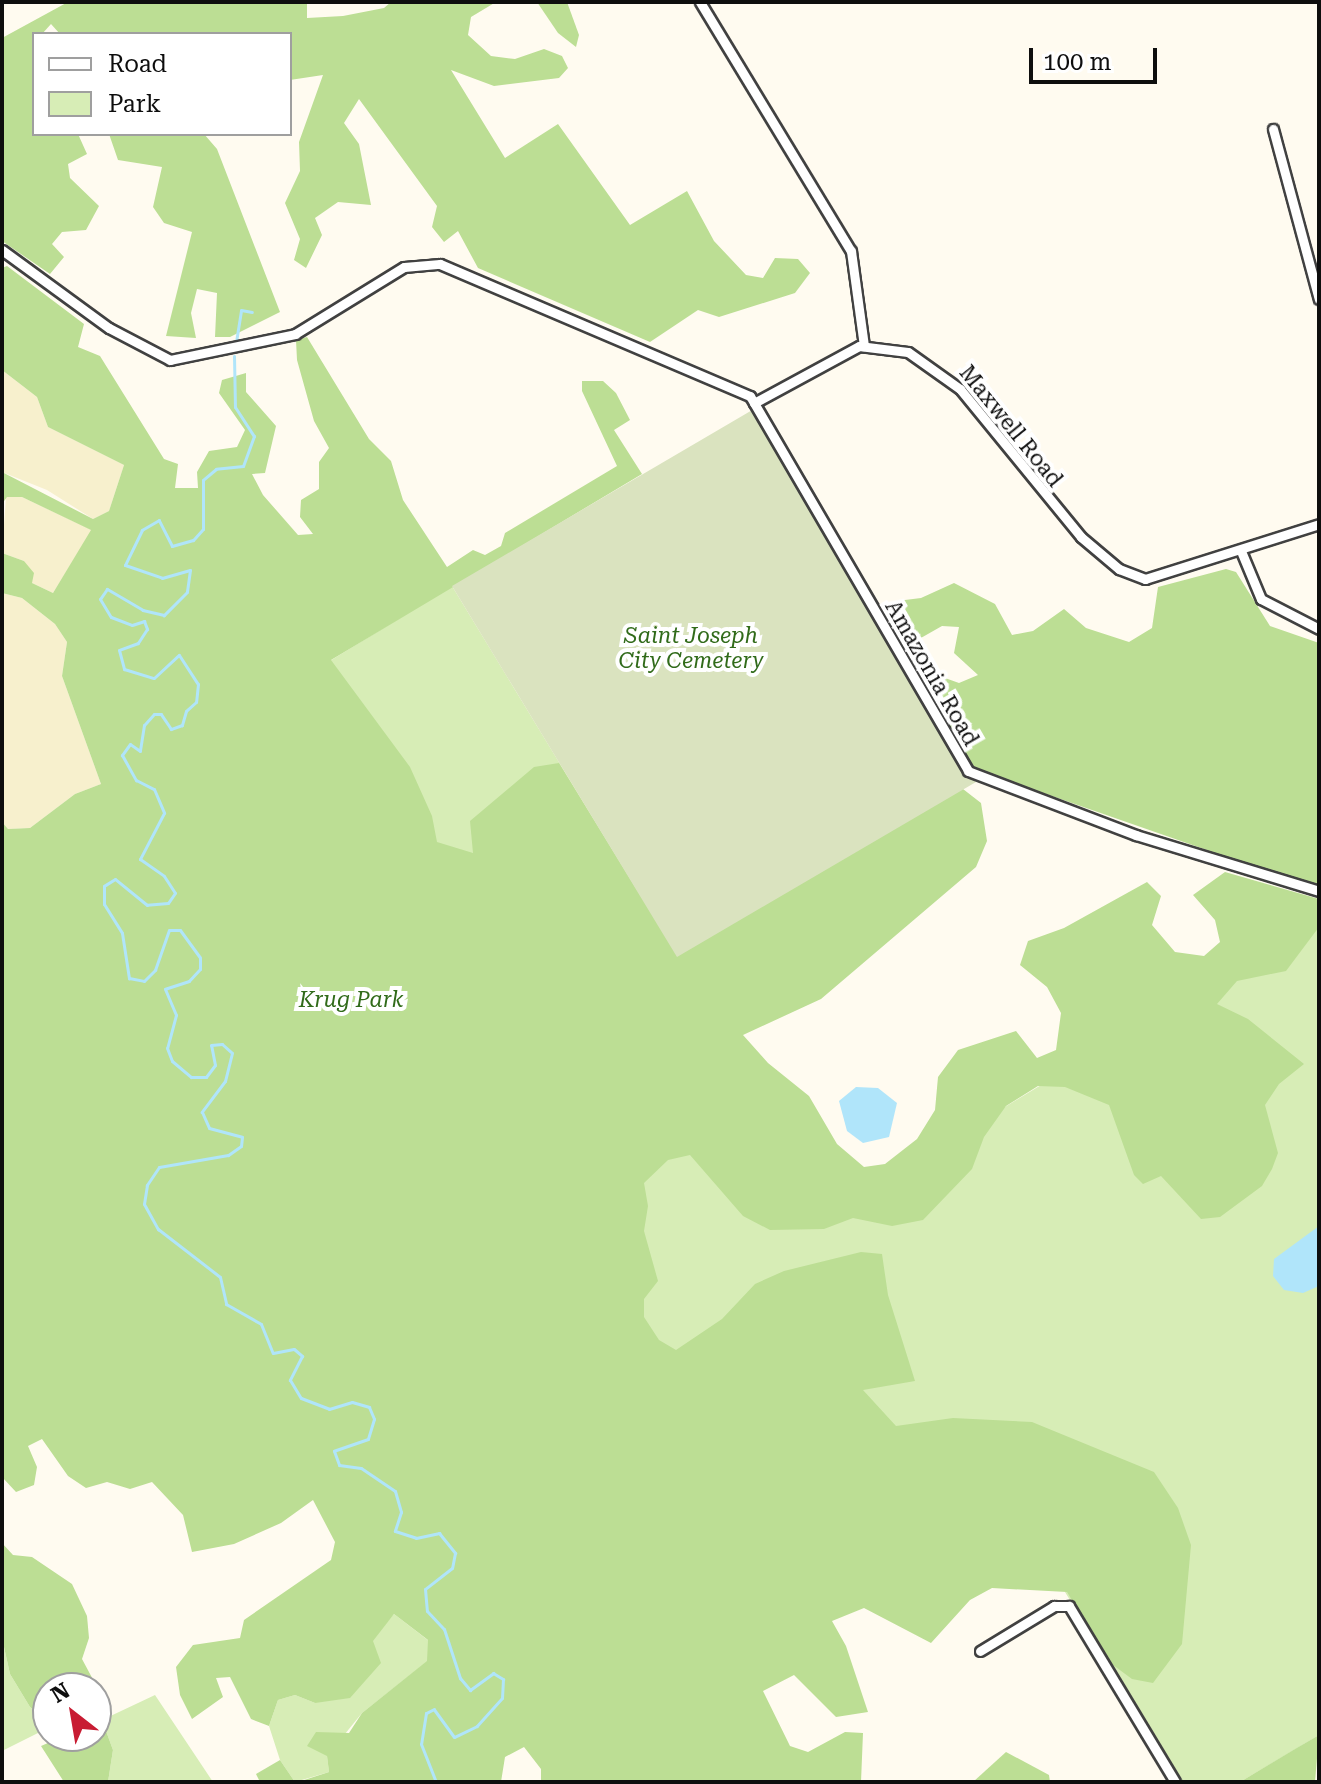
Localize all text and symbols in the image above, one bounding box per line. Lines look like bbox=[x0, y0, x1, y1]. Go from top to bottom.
legend bbox=[32, 32, 292, 136]
scale bar bbox=[1033, 32, 1161, 82]
text: 100 m bbox=[1043, 48, 1111, 76]
text: Road bbox=[108, 50, 167, 78]
text: Park bbox=[108, 90, 161, 118]
street label: Maxwell Road bbox=[954, 360, 1068, 492]
street label: Amazonia Road bbox=[880, 595, 984, 751]
park label: Saint Joseph City Cemetery bbox=[619, 622, 763, 674]
park label: Krug Park bbox=[299, 987, 403, 1013]
north arrow bbox=[32, 1672, 112, 1752]
text: N bbox=[47, 1678, 74, 1708]

